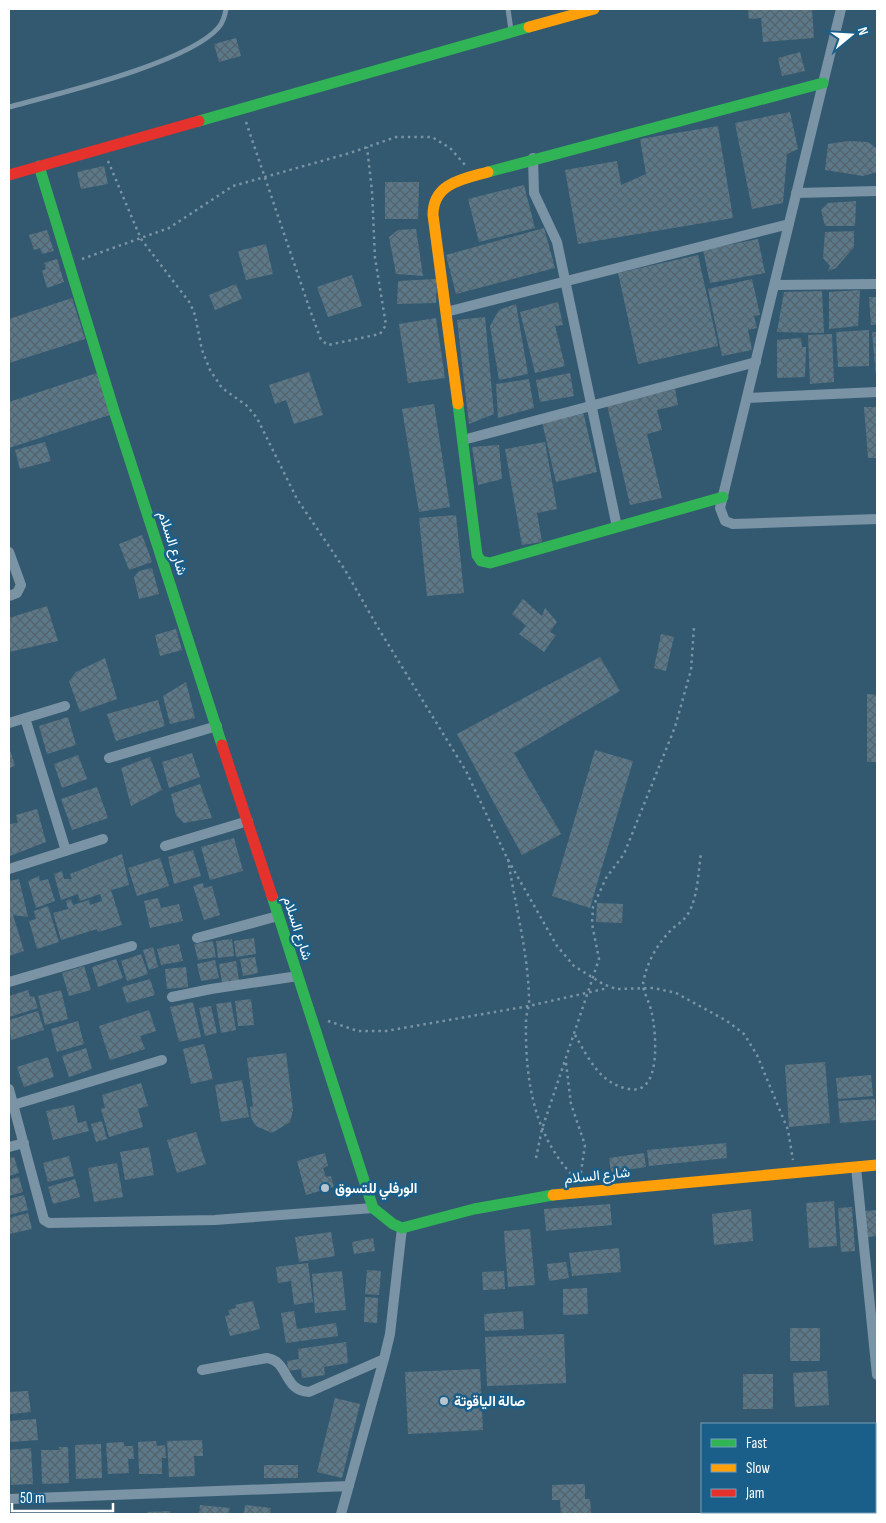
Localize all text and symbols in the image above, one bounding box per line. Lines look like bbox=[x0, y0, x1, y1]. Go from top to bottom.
north arrow bbox=[826, 10, 876, 60]
text: N bbox=[854, 25, 872, 37]
street label: شارع السلام bbox=[152, 509, 191, 578]
street label: شارع السلام bbox=[277, 894, 316, 963]
street label: شارع السلام bbox=[563, 1164, 631, 1189]
place label: الورفلي للتسوق bbox=[335, 1180, 417, 1200]
marker: الورفلي للتسوق bbox=[319, 1182, 331, 1194]
place label: صالة الياقوتة bbox=[454, 1393, 526, 1410]
marker: صالة الياقوتة bbox=[438, 1395, 450, 1407]
legend bbox=[701, 1423, 876, 1513]
text: Fast bbox=[746, 1434, 768, 1453]
text: Slow bbox=[746, 1459, 770, 1478]
scale bar bbox=[12, 1480, 114, 1512]
text: Jam bbox=[745, 1484, 764, 1503]
text: 50 m bbox=[20, 1489, 45, 1508]

